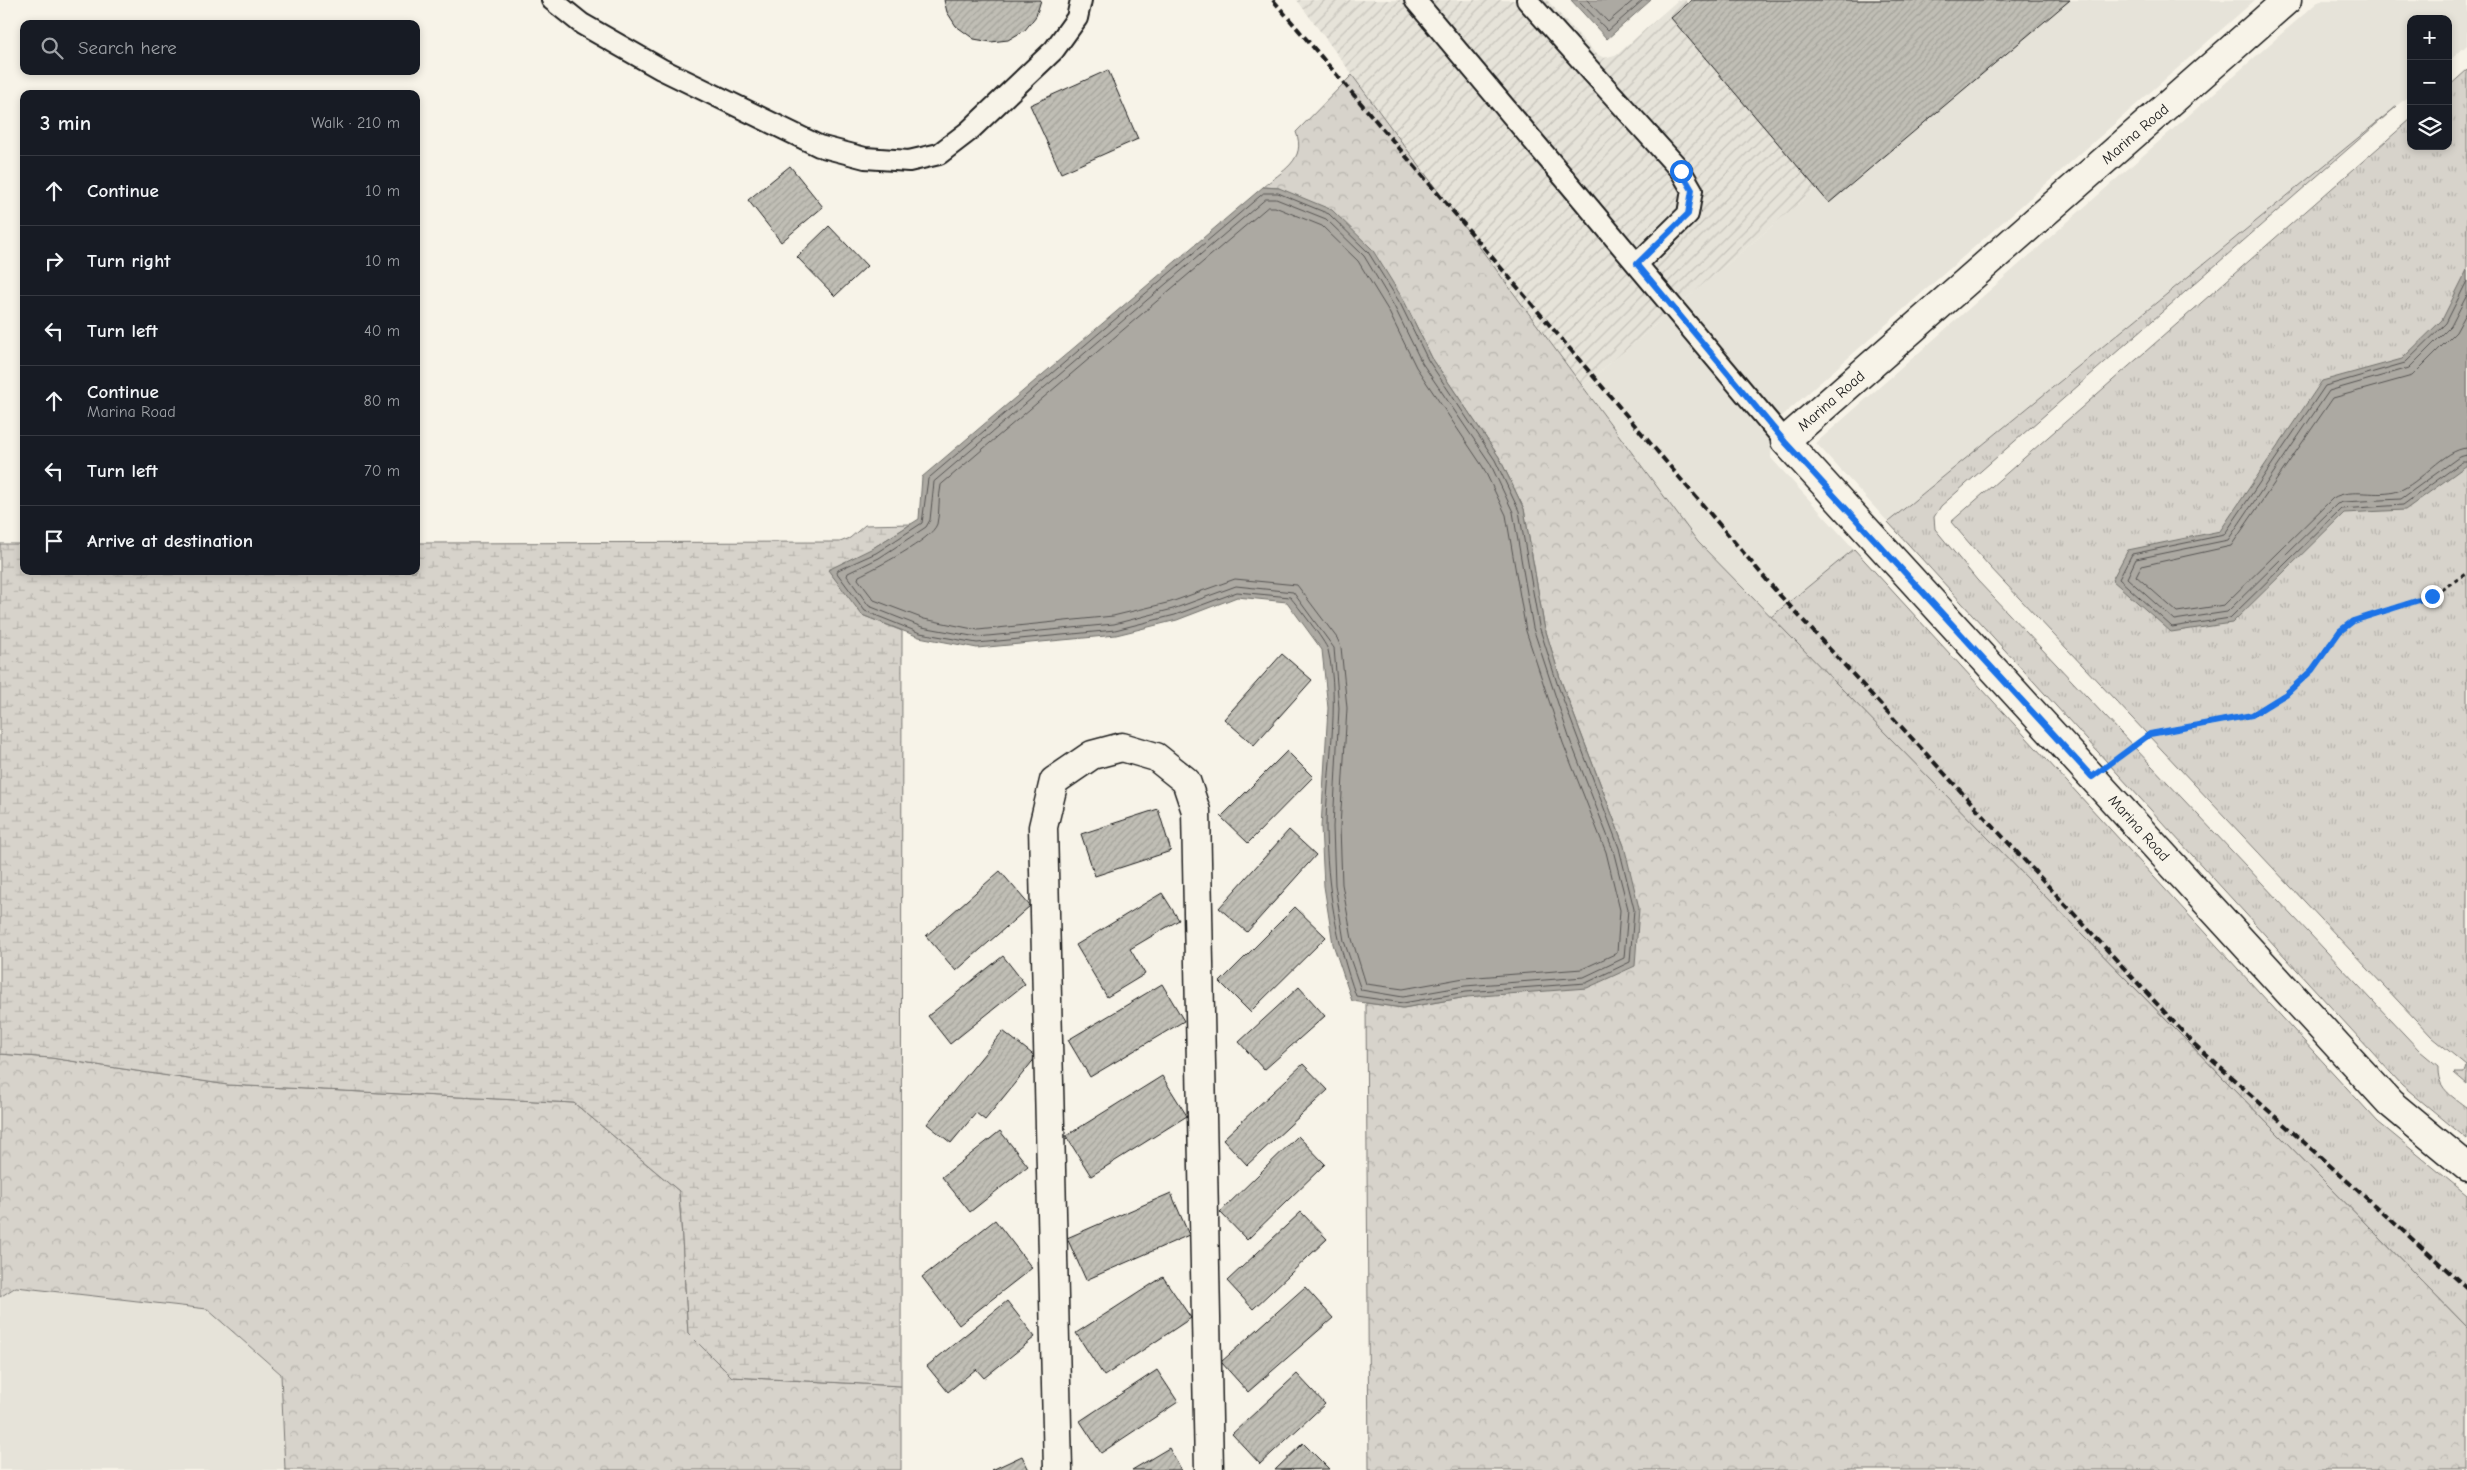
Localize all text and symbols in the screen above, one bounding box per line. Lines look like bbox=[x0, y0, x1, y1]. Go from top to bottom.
map controls bbox=[2407, 15, 2452, 150]
button: + bbox=[2407, 15, 2452, 60]
search box bbox=[20, 20, 420, 75]
icon: search bbox=[38, 34, 66, 62]
text: Search here bbox=[78, 37, 177, 59]
button: − bbox=[2407, 60, 2452, 105]
street label: Marina Road bbox=[2098, 100, 2172, 168]
button: layers bbox=[2407, 105, 2452, 150]
text: 3 min bbox=[40, 111, 91, 135]
text: Walk · 210 m bbox=[311, 114, 400, 132]
route start bbox=[1670, 160, 1693, 183]
icon: ahead bbox=[40, 177, 68, 205]
text: Continue bbox=[87, 180, 159, 202]
text: 10 m bbox=[365, 182, 400, 200]
icon: right bbox=[40, 247, 68, 275]
text: Turn right bbox=[87, 250, 171, 272]
text: 10 m bbox=[365, 252, 400, 270]
icon: left bbox=[40, 317, 68, 345]
text: Turn left bbox=[87, 320, 158, 342]
text: 40 m bbox=[364, 322, 400, 340]
street label: Marina Road bbox=[1794, 367, 1868, 435]
text: Continue bbox=[87, 381, 159, 403]
icon: ahead bbox=[40, 387, 68, 415]
text: 80 m bbox=[363, 392, 400, 410]
text: Marina Road bbox=[87, 403, 176, 421]
icon: left bbox=[40, 457, 68, 485]
text: Turn left bbox=[87, 460, 158, 482]
text: 70 m bbox=[364, 462, 400, 480]
icon: arrive bbox=[40, 527, 68, 555]
text: Arrive at destination bbox=[87, 530, 253, 552]
route end bbox=[2421, 585, 2444, 608]
street label: Marina Road bbox=[2105, 791, 2173, 865]

